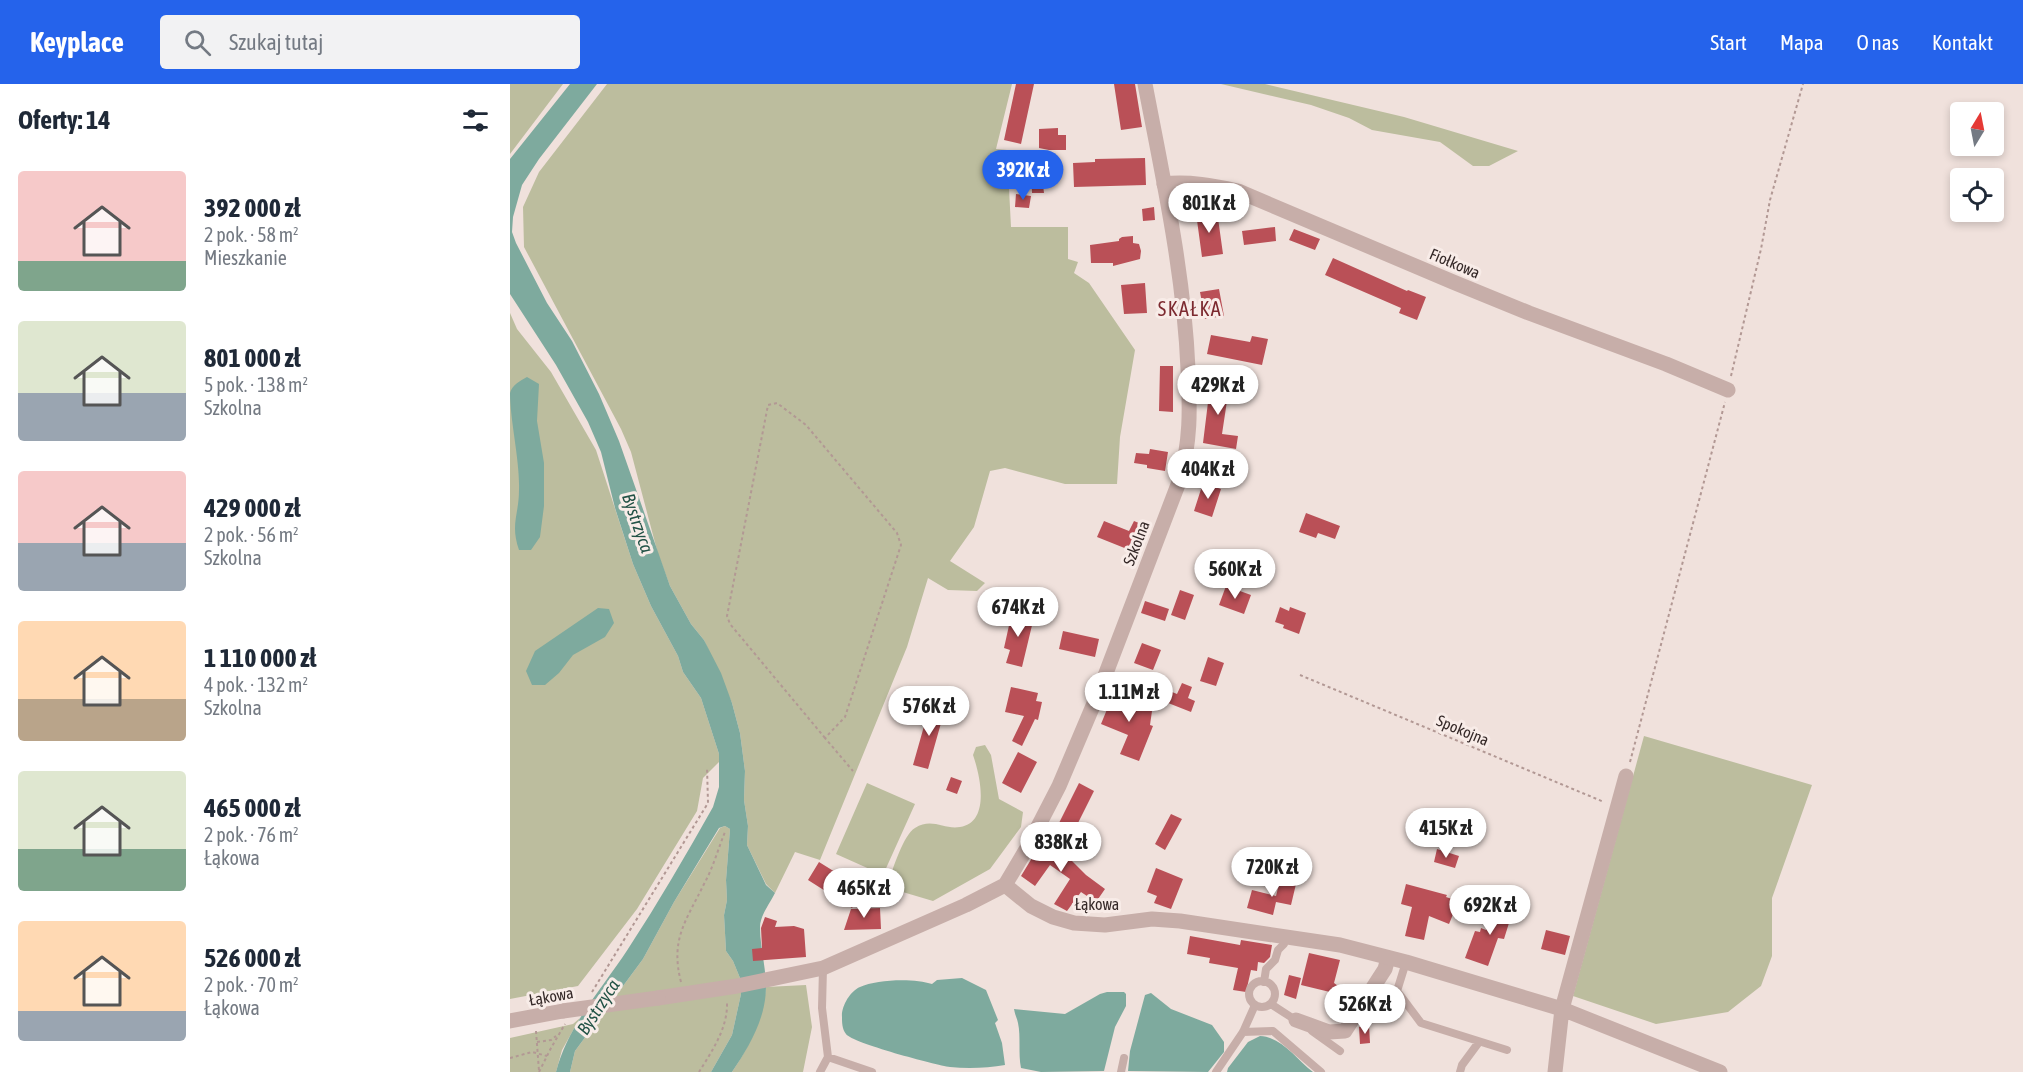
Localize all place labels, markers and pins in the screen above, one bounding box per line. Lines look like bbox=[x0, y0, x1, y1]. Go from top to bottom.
pin: 392K zł bbox=[968, 150, 1078, 201]
pin: 801K zł bbox=[1154, 183, 1264, 234]
pin: 429K zł bbox=[1163, 365, 1273, 416]
pin: 404K zł bbox=[1153, 449, 1263, 500]
pin: 560K zł bbox=[1180, 549, 1290, 600]
pin: 674K zł bbox=[963, 587, 1073, 638]
pin: 1.11M zł bbox=[1067, 672, 1191, 723]
pin: 576K zł bbox=[874, 686, 984, 737]
pin: 415K zł bbox=[1391, 808, 1501, 859]
pin: 838K zł bbox=[1006, 822, 1116, 873]
pin: 720K zł bbox=[1217, 847, 1327, 898]
pin: 465K zł bbox=[809, 868, 919, 919]
pin: 692K zł bbox=[1435, 885, 1545, 936]
pin: 526K zł bbox=[1310, 984, 1420, 1035]

